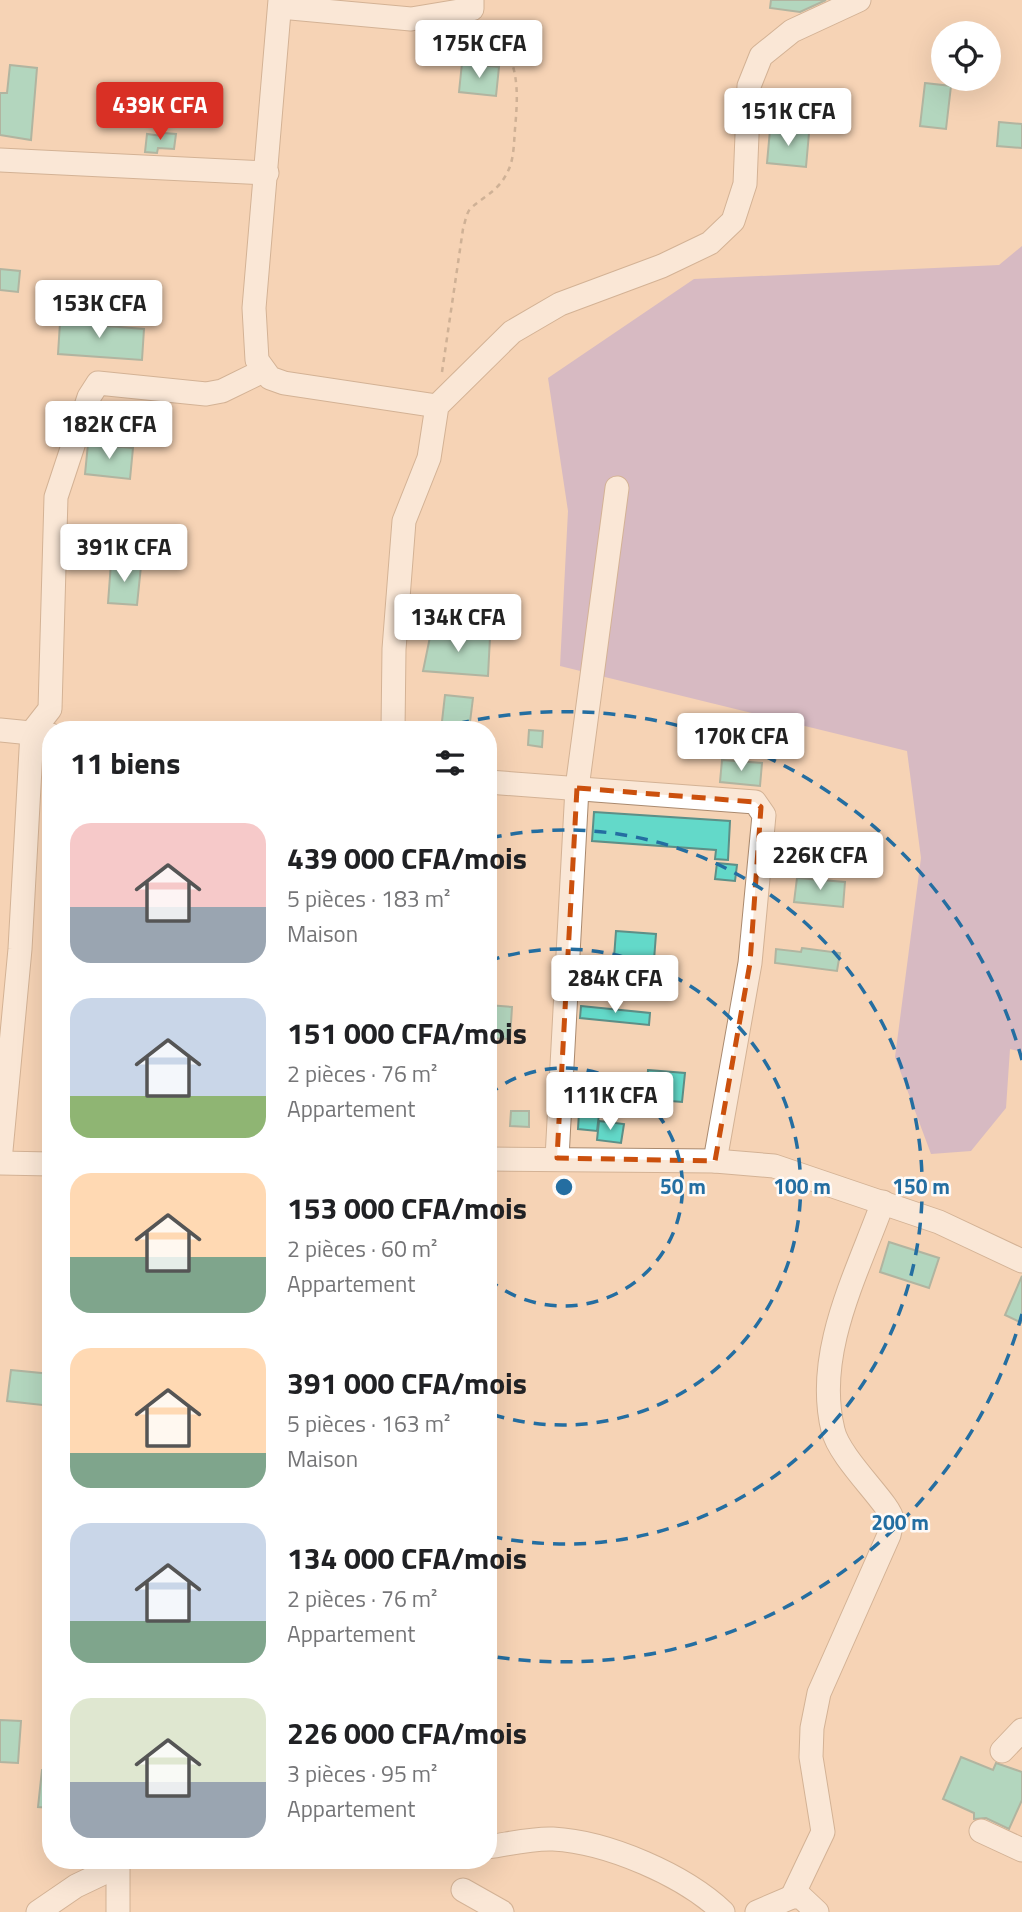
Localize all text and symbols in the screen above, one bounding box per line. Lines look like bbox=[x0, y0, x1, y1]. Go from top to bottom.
pin: 175K CFA bbox=[407, 20, 551, 80]
map controls bbox=[931, 21, 1001, 91]
button: locate bbox=[931, 21, 1001, 91]
text: 175K CFA bbox=[431, 25, 527, 60]
pin: 439K CFA bbox=[88, 82, 232, 142]
text: 439K CFA bbox=[112, 87, 208, 122]
pin: 151K CFA bbox=[716, 88, 860, 148]
text: 151K CFA bbox=[740, 93, 836, 128]
pin: 153K CFA bbox=[27, 280, 171, 340]
text: 153K CFA bbox=[51, 285, 147, 320]
pin: 182K CFA bbox=[37, 402, 181, 461]
text: 182K CFA bbox=[61, 406, 157, 441]
pin: 391K CFA bbox=[52, 524, 196, 584]
text: 391K CFA bbox=[76, 529, 172, 564]
pin: 134K CFA bbox=[386, 594, 530, 654]
text: 134K CFA bbox=[410, 599, 506, 634]
pin: 170K CFA bbox=[669, 714, 813, 773]
text: 170K CFA bbox=[693, 718, 789, 753]
text: 11 biens bbox=[70, 740, 180, 786]
icon: filters bbox=[431, 744, 469, 782]
pin: 226K CFA bbox=[748, 832, 892, 892]
text: 439 000 CFA/mois bbox=[287, 835, 527, 881]
text: 226K CFA bbox=[772, 837, 868, 872]
icon: home bbox=[126, 851, 210, 935]
text: 5 pièces · 183 m² bbox=[287, 881, 450, 916]
text: Maison bbox=[287, 916, 358, 951]
pin: 284K CFA bbox=[543, 956, 687, 1015]
text: 284K CFA bbox=[567, 960, 663, 995]
text: 151 000 CFA/mois bbox=[287, 1010, 527, 1056]
icon: home bbox=[126, 1026, 210, 1110]
text: 2 pièces · 76 m² bbox=[287, 1056, 438, 1091]
pin: 111K CFA bbox=[538, 1072, 682, 1132]
text: 111K CFA bbox=[562, 1077, 658, 1112]
text: Appartement bbox=[287, 1091, 415, 1126]
text: 50 m bbox=[660, 1170, 706, 1202]
text: 100 m bbox=[773, 1170, 831, 1202]
text: 150 m bbox=[892, 1170, 950, 1202]
centre of rings bbox=[552, 1175, 576, 1199]
text: 153 000 CFA/mois bbox=[287, 1185, 527, 1231]
icon: home bbox=[126, 1201, 210, 1285]
text: 2 pièces · 60 m² bbox=[287, 1231, 438, 1266]
text: Appartement bbox=[287, 1266, 415, 1301]
text: 391 000 CFA/mois bbox=[287, 1360, 527, 1406]
icon: home bbox=[126, 1376, 210, 1460]
text: 5 pièces · 163 m² bbox=[287, 1406, 450, 1441]
text: Maison bbox=[287, 1441, 358, 1476]
text: 200 m bbox=[871, 1506, 929, 1538]
text: 134 000 CFA/mois bbox=[287, 1535, 527, 1581]
icon: home bbox=[126, 1551, 210, 1635]
text: 2 pièces · 76 m² bbox=[287, 1581, 438, 1616]
text: Appartement bbox=[287, 1616, 415, 1651]
text: 226 000 CFA/mois bbox=[287, 1710, 527, 1756]
icon: home bbox=[126, 1726, 210, 1810]
text: 3 pièces · 95 m² bbox=[287, 1756, 438, 1791]
text: Appartement bbox=[287, 1791, 415, 1826]

